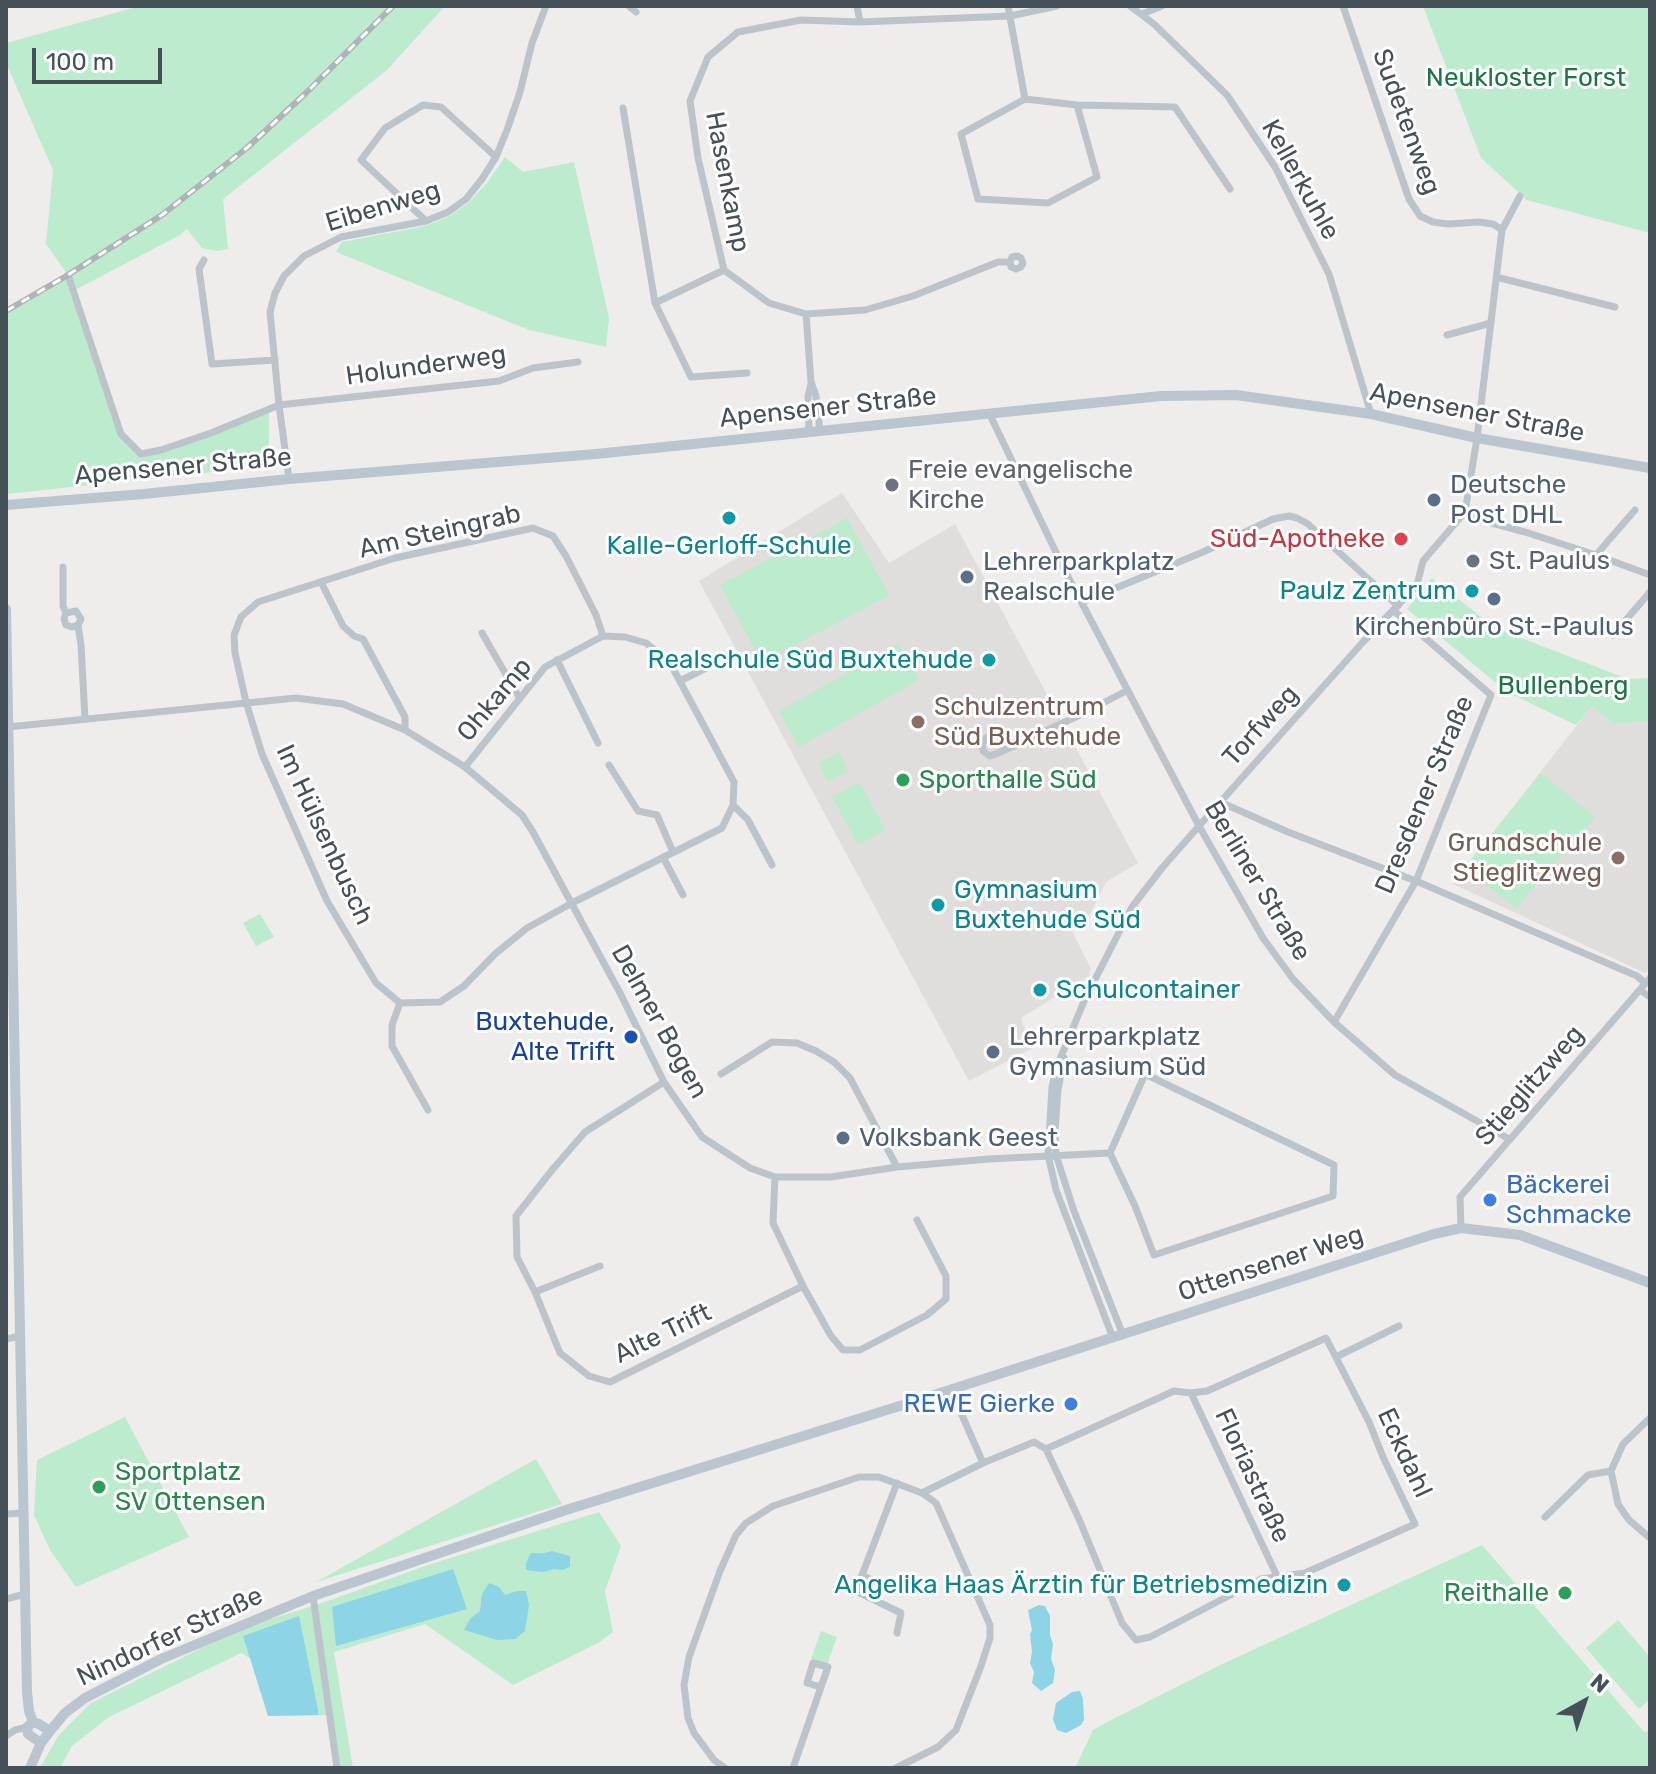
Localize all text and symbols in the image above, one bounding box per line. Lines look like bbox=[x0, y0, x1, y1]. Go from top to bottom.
scale bar bbox=[36, 32, 166, 82]
street label: Sudetenweg bbox=[1365, 45, 1447, 199]
text: 100 m bbox=[46, 48, 114, 76]
park label: Neukloster Forst bbox=[1426, 62, 1626, 94]
street label: Hasenkamp bbox=[698, 109, 756, 255]
street label: Kellerkuhle bbox=[1254, 115, 1346, 245]
street label: Eibenweg bbox=[322, 175, 444, 239]
street label: Holunderweg bbox=[344, 339, 508, 393]
street label: Apensener Straße bbox=[1367, 377, 1587, 449]
street label: Apensener Straße bbox=[718, 381, 938, 435]
street label: Apensener Straße bbox=[73, 442, 293, 492]
place label: Freie evangelische Kirche bbox=[908, 454, 1133, 516]
place label: Deutsche Post DHL bbox=[1450, 469, 1566, 530]
marker: Freie evangelische Kirche bbox=[883, 476, 901, 494]
marker: Deutsche Post DHL bbox=[1425, 491, 1443, 509]
street label: Am Steingrab bbox=[356, 498, 524, 566]
marker: Kalle-Gerloff-Schule bbox=[720, 509, 738, 527]
place label: Süd-Apotheke bbox=[1210, 523, 1385, 555]
place label: Kalle-Gerloff-Schule bbox=[606, 530, 852, 562]
marker: Süd-Apotheke bbox=[1392, 530, 1410, 548]
place label: St. Paulus bbox=[1489, 545, 1610, 577]
place label: Lehrerparkplatz Realschule bbox=[983, 546, 1174, 608]
marker: St. Paulus bbox=[1464, 552, 1482, 570]
marker: Lehrerparkplatz Realschule bbox=[958, 568, 976, 586]
place label: Paulz Zentrum bbox=[1279, 575, 1456, 607]
marker: Paulz Zentrum bbox=[1463, 582, 1481, 600]
marker: Kirchenbüro St.-Paulus bbox=[1485, 590, 1503, 608]
place label: Kirchenbüro St.-Paulus bbox=[1354, 611, 1634, 643]
place label: Realschule Süd Buxtehude bbox=[648, 644, 973, 676]
marker: Realschule Süd Buxtehude bbox=[980, 651, 998, 669]
street label: Ohkamp bbox=[451, 652, 539, 748]
park label: Bullenberg bbox=[1497, 670, 1629, 702]
street label: Torfweg bbox=[1217, 679, 1305, 773]
place label: Schulzentrum Süd Buxtehude bbox=[934, 691, 1121, 752]
street label: Dresdener Straße bbox=[1369, 691, 1481, 899]
marker: Schulzentrum Süd Buxtehude bbox=[909, 713, 927, 731]
street label: Im Hülsenbusch bbox=[269, 740, 379, 930]
place label: Sporthalle Süd bbox=[919, 764, 1097, 796]
marker: Sporthalle Süd bbox=[894, 771, 912, 789]
street label: Berliner Straße bbox=[1197, 795, 1317, 967]
place label: Grundschule Stieglitzweg bbox=[1448, 827, 1602, 888]
marker: Grundschule Stieglitzweg bbox=[1609, 849, 1627, 867]
place label: Gymnasium Buxtehude Süd bbox=[954, 874, 1141, 936]
marker: Gymnasium Buxtehude Süd bbox=[929, 896, 947, 914]
street label: Delmer Bogen bbox=[604, 940, 714, 1104]
place label: Schulcontainer bbox=[1056, 974, 1240, 1006]
marker: Schulcontainer bbox=[1031, 981, 1049, 999]
place label: Buxtehude, Alte Trift bbox=[475, 1006, 615, 1068]
street label: Stieglitzweg bbox=[1469, 1019, 1591, 1153]
place label: Lehrerparkplatz Gymnasium Süd bbox=[1009, 1021, 1206, 1082]
marker: Buxtehude, Alte Trift bbox=[622, 1028, 640, 1046]
marker: Lehrerparkplatz Gymnasium Süd bbox=[984, 1043, 1002, 1061]
place label: Volksbank Geest bbox=[859, 1122, 1058, 1154]
marker: Volksbank Geest bbox=[834, 1129, 852, 1147]
place label: Bäckerei Schmacke bbox=[1506, 1169, 1632, 1230]
marker: Bäckerei Schmacke bbox=[1481, 1191, 1499, 1209]
street label: Ottensener Weg bbox=[1174, 1219, 1368, 1309]
street label: Alte Trift bbox=[609, 1297, 717, 1371]
place label: REWE Gierke bbox=[903, 1388, 1055, 1420]
marker: REWE Gierke bbox=[1062, 1395, 1080, 1413]
street label: Eckdahl bbox=[1370, 1403, 1438, 1503]
street label: Floriastraße bbox=[1207, 1404, 1297, 1548]
place label: Sportplatz SV Ottensen bbox=[115, 1456, 266, 1518]
marker: Sportplatz SV Ottensen bbox=[90, 1478, 108, 1496]
place label: Angelika Haas Ärztin für Betriebsmedizin bbox=[834, 1569, 1328, 1601]
marker: Angelika Haas Ärztin für Betriebsmedizin bbox=[1335, 1576, 1353, 1594]
place label: Reithalle bbox=[1444, 1577, 1549, 1609]
street label: Nindorfer Straße bbox=[72, 1580, 268, 1694]
marker: Reithalle bbox=[1556, 1584, 1574, 1602]
north arrow bbox=[1544, 1662, 1624, 1742]
text: N bbox=[1585, 1668, 1614, 1699]

